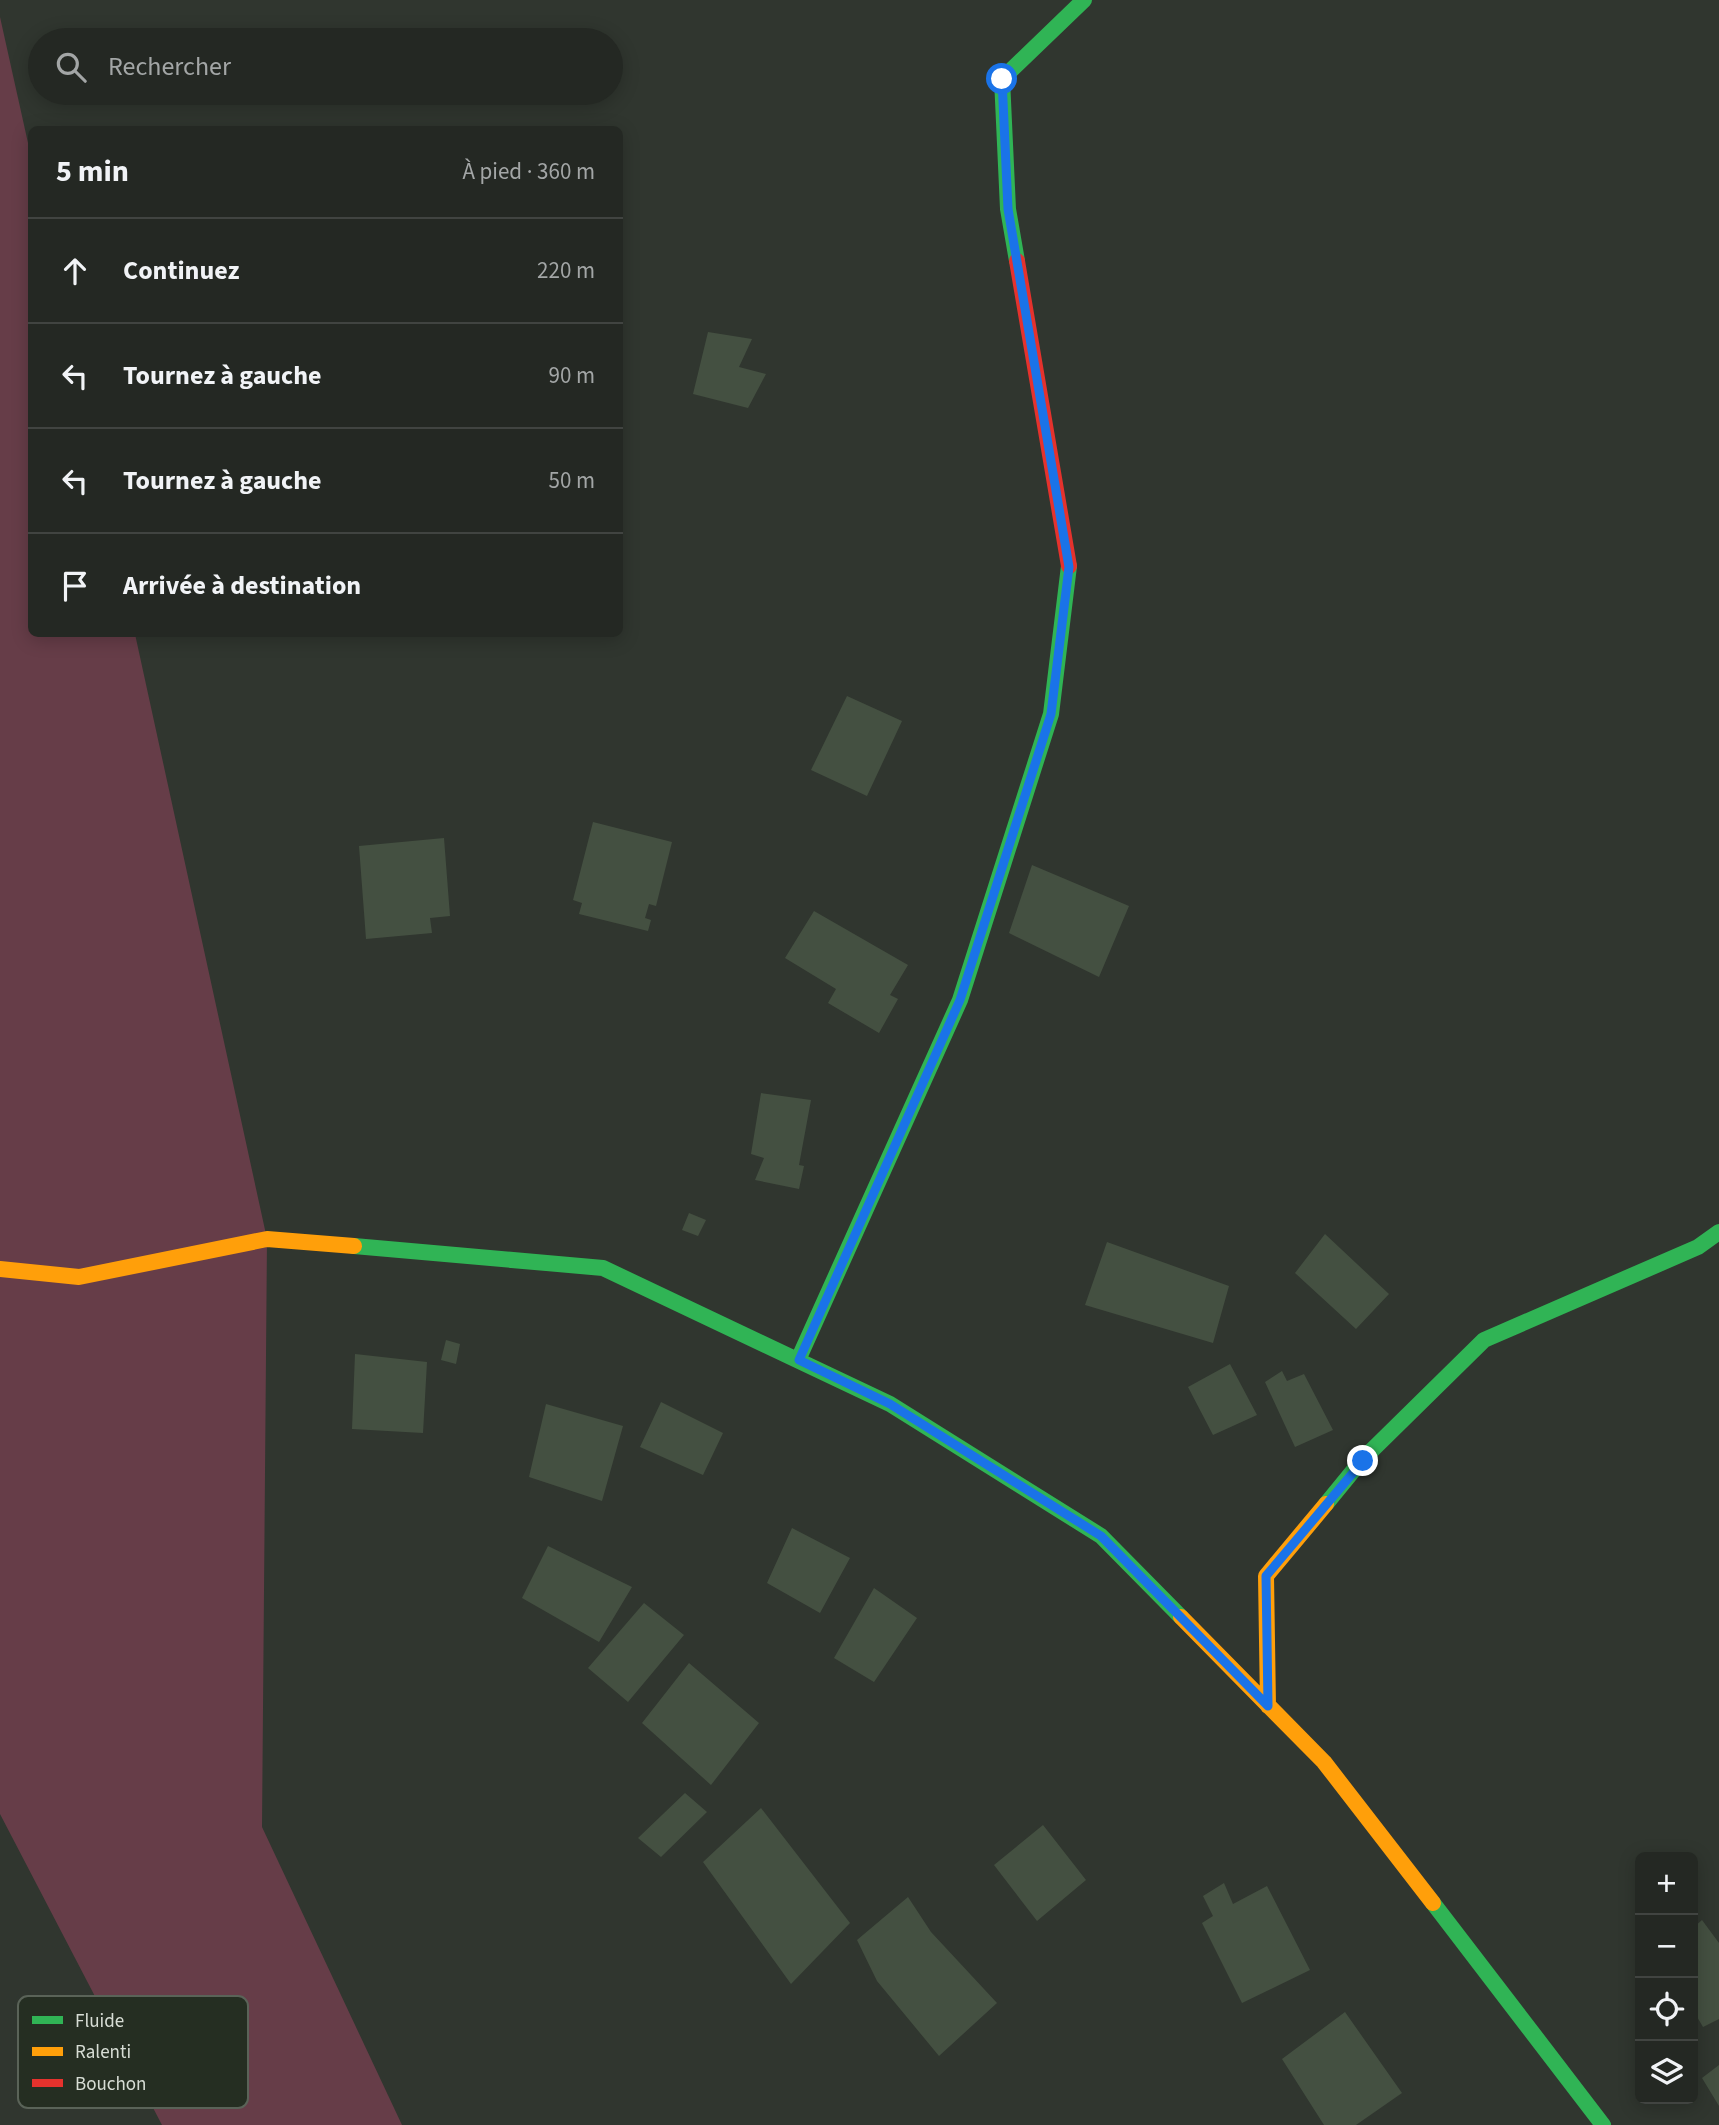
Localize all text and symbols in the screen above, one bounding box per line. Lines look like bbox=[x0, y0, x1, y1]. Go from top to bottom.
search box bbox=[28, 28, 623, 105]
icon: search bbox=[52, 48, 90, 86]
text: Rechercher bbox=[108, 48, 231, 85]
route start bbox=[986, 63, 1017, 94]
text: 5 min bbox=[56, 150, 129, 193]
text: À pied · 360 m bbox=[462, 155, 595, 188]
icon: ahead bbox=[56, 252, 94, 290]
text: Continuez bbox=[123, 252, 239, 289]
text: 220 m bbox=[537, 254, 595, 287]
icon: left bbox=[56, 357, 94, 395]
text: Tournez à gauche bbox=[123, 357, 322, 394]
text: 90 m bbox=[548, 359, 595, 392]
icon: left bbox=[56, 462, 94, 500]
text: Tournez à gauche bbox=[123, 462, 322, 499]
text: 50 m bbox=[548, 464, 595, 497]
icon: arrive bbox=[56, 567, 94, 605]
text: Arrivée à destination bbox=[123, 567, 361, 604]
route end bbox=[1347, 1445, 1378, 1476]
map controls bbox=[1635, 1852, 1698, 2104]
button: + bbox=[1635, 1852, 1698, 1915]
button: − bbox=[1635, 1915, 1698, 1978]
button: locate bbox=[1635, 1978, 1698, 2041]
legend bbox=[18, 1996, 248, 2108]
text: Fluide bbox=[75, 2008, 124, 2035]
text: Ralenti bbox=[75, 2039, 131, 2066]
button: layers bbox=[1635, 2041, 1698, 2104]
text: Bouchon bbox=[75, 2071, 147, 2098]

